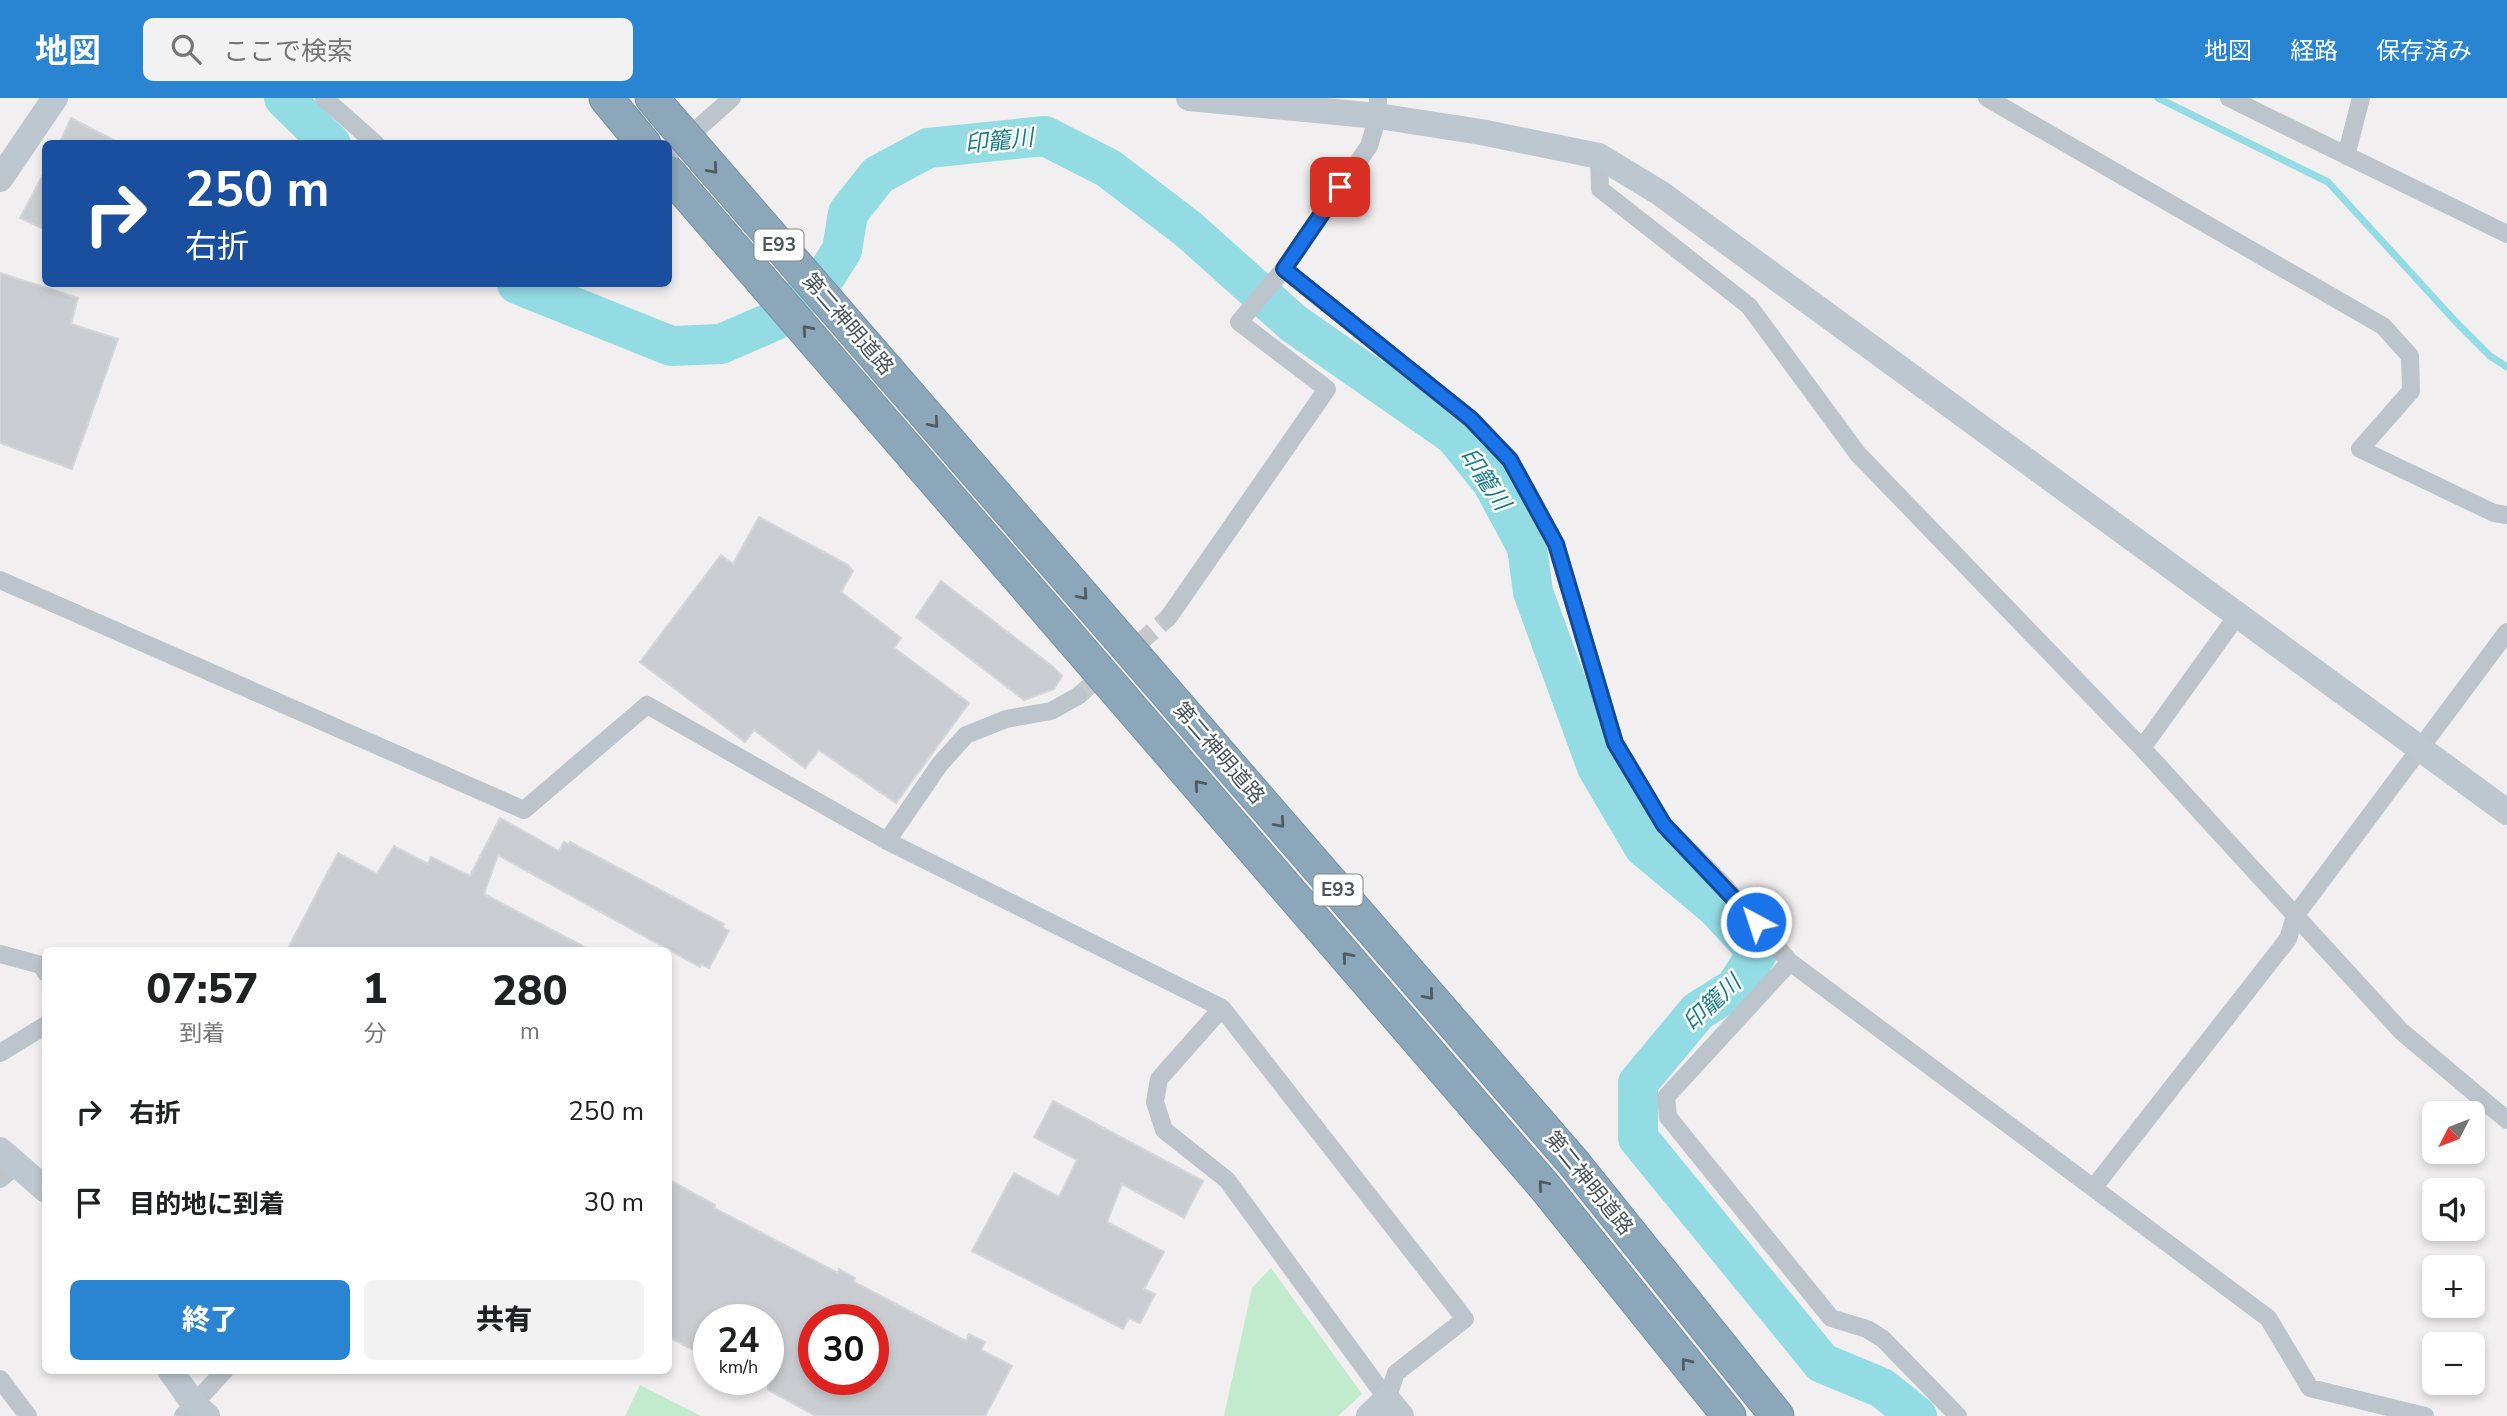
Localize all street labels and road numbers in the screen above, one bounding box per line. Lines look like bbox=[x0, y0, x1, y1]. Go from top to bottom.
road number: E93 bbox=[754, 230, 804, 260]
street label: 第二神明道路 bbox=[796, 267, 900, 381]
street label: 第二神明道路 bbox=[1167, 696, 1271, 810]
road number: E93 bbox=[1314, 874, 1362, 905]
street label: 第二神明道路 bbox=[1538, 1125, 1640, 1241]

